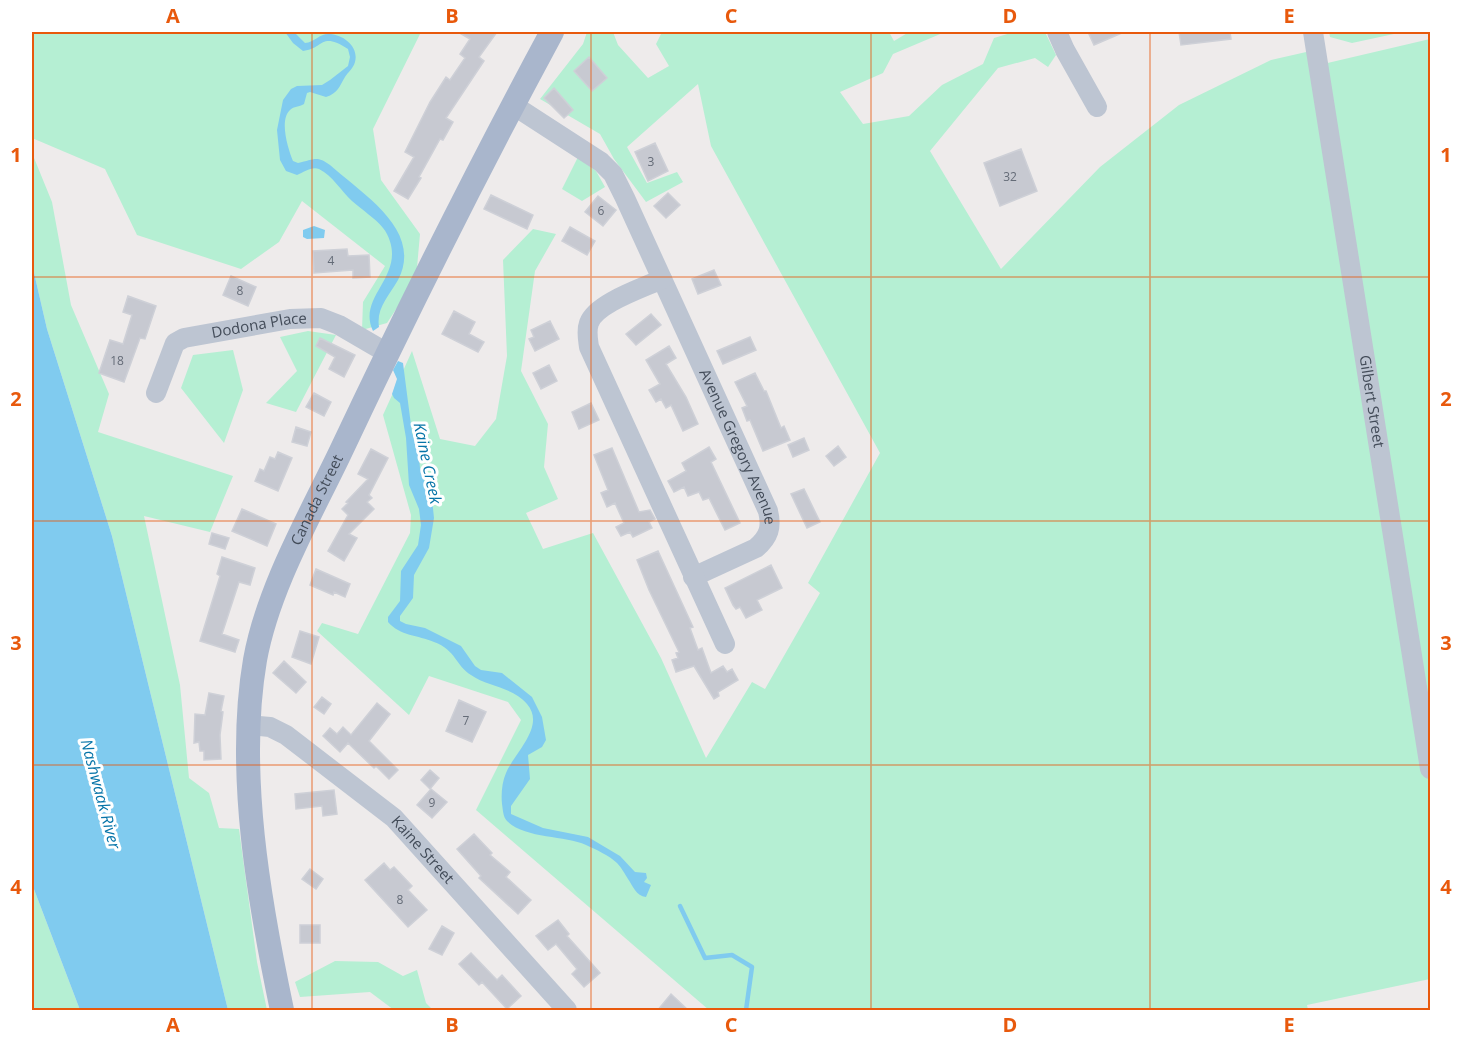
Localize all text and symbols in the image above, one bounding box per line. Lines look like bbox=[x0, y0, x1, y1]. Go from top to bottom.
text: A bbox=[166, 2, 180, 29]
text: B bbox=[445, 2, 459, 29]
text: C bbox=[725, 2, 738, 29]
text: D bbox=[1003, 2, 1017, 29]
text: E bbox=[1283, 2, 1295, 29]
text: 1 bbox=[10, 141, 22, 168]
text: 1 bbox=[1440, 141, 1452, 168]
house number: 3 bbox=[648, 153, 655, 170]
house number: 32 bbox=[1003, 168, 1017, 185]
house number: 6 bbox=[598, 202, 605, 219]
house number: 4 bbox=[328, 252, 335, 269]
house number: 8 bbox=[237, 282, 244, 299]
street label: Dodona Place bbox=[210, 307, 307, 342]
house number: 18 bbox=[110, 352, 124, 369]
street label: Gilbert Street bbox=[1355, 353, 1390, 449]
street label: Avenue Gregory Avenue bbox=[695, 365, 781, 525]
text: 2 bbox=[10, 385, 22, 412]
text: 2 bbox=[1440, 385, 1452, 412]
water label: Kaine Creek bbox=[409, 420, 448, 507]
street label: Canada Street bbox=[285, 451, 347, 548]
text: 3 bbox=[10, 629, 22, 656]
text: 3 bbox=[1440, 629, 1452, 656]
house number: 7 bbox=[463, 712, 470, 729]
water label: Nashwaak River bbox=[76, 737, 126, 852]
house number: 9 bbox=[429, 794, 436, 811]
street label: Kaine Street bbox=[388, 811, 459, 887]
text: 4 bbox=[10, 873, 22, 900]
text: 4 bbox=[1440, 873, 1452, 900]
house number: 8 bbox=[397, 891, 404, 908]
text: A bbox=[166, 1011, 180, 1038]
text: B bbox=[445, 1011, 459, 1038]
text: C bbox=[725, 1011, 738, 1038]
text: D bbox=[1003, 1011, 1017, 1038]
text: E bbox=[1283, 1011, 1295, 1038]

